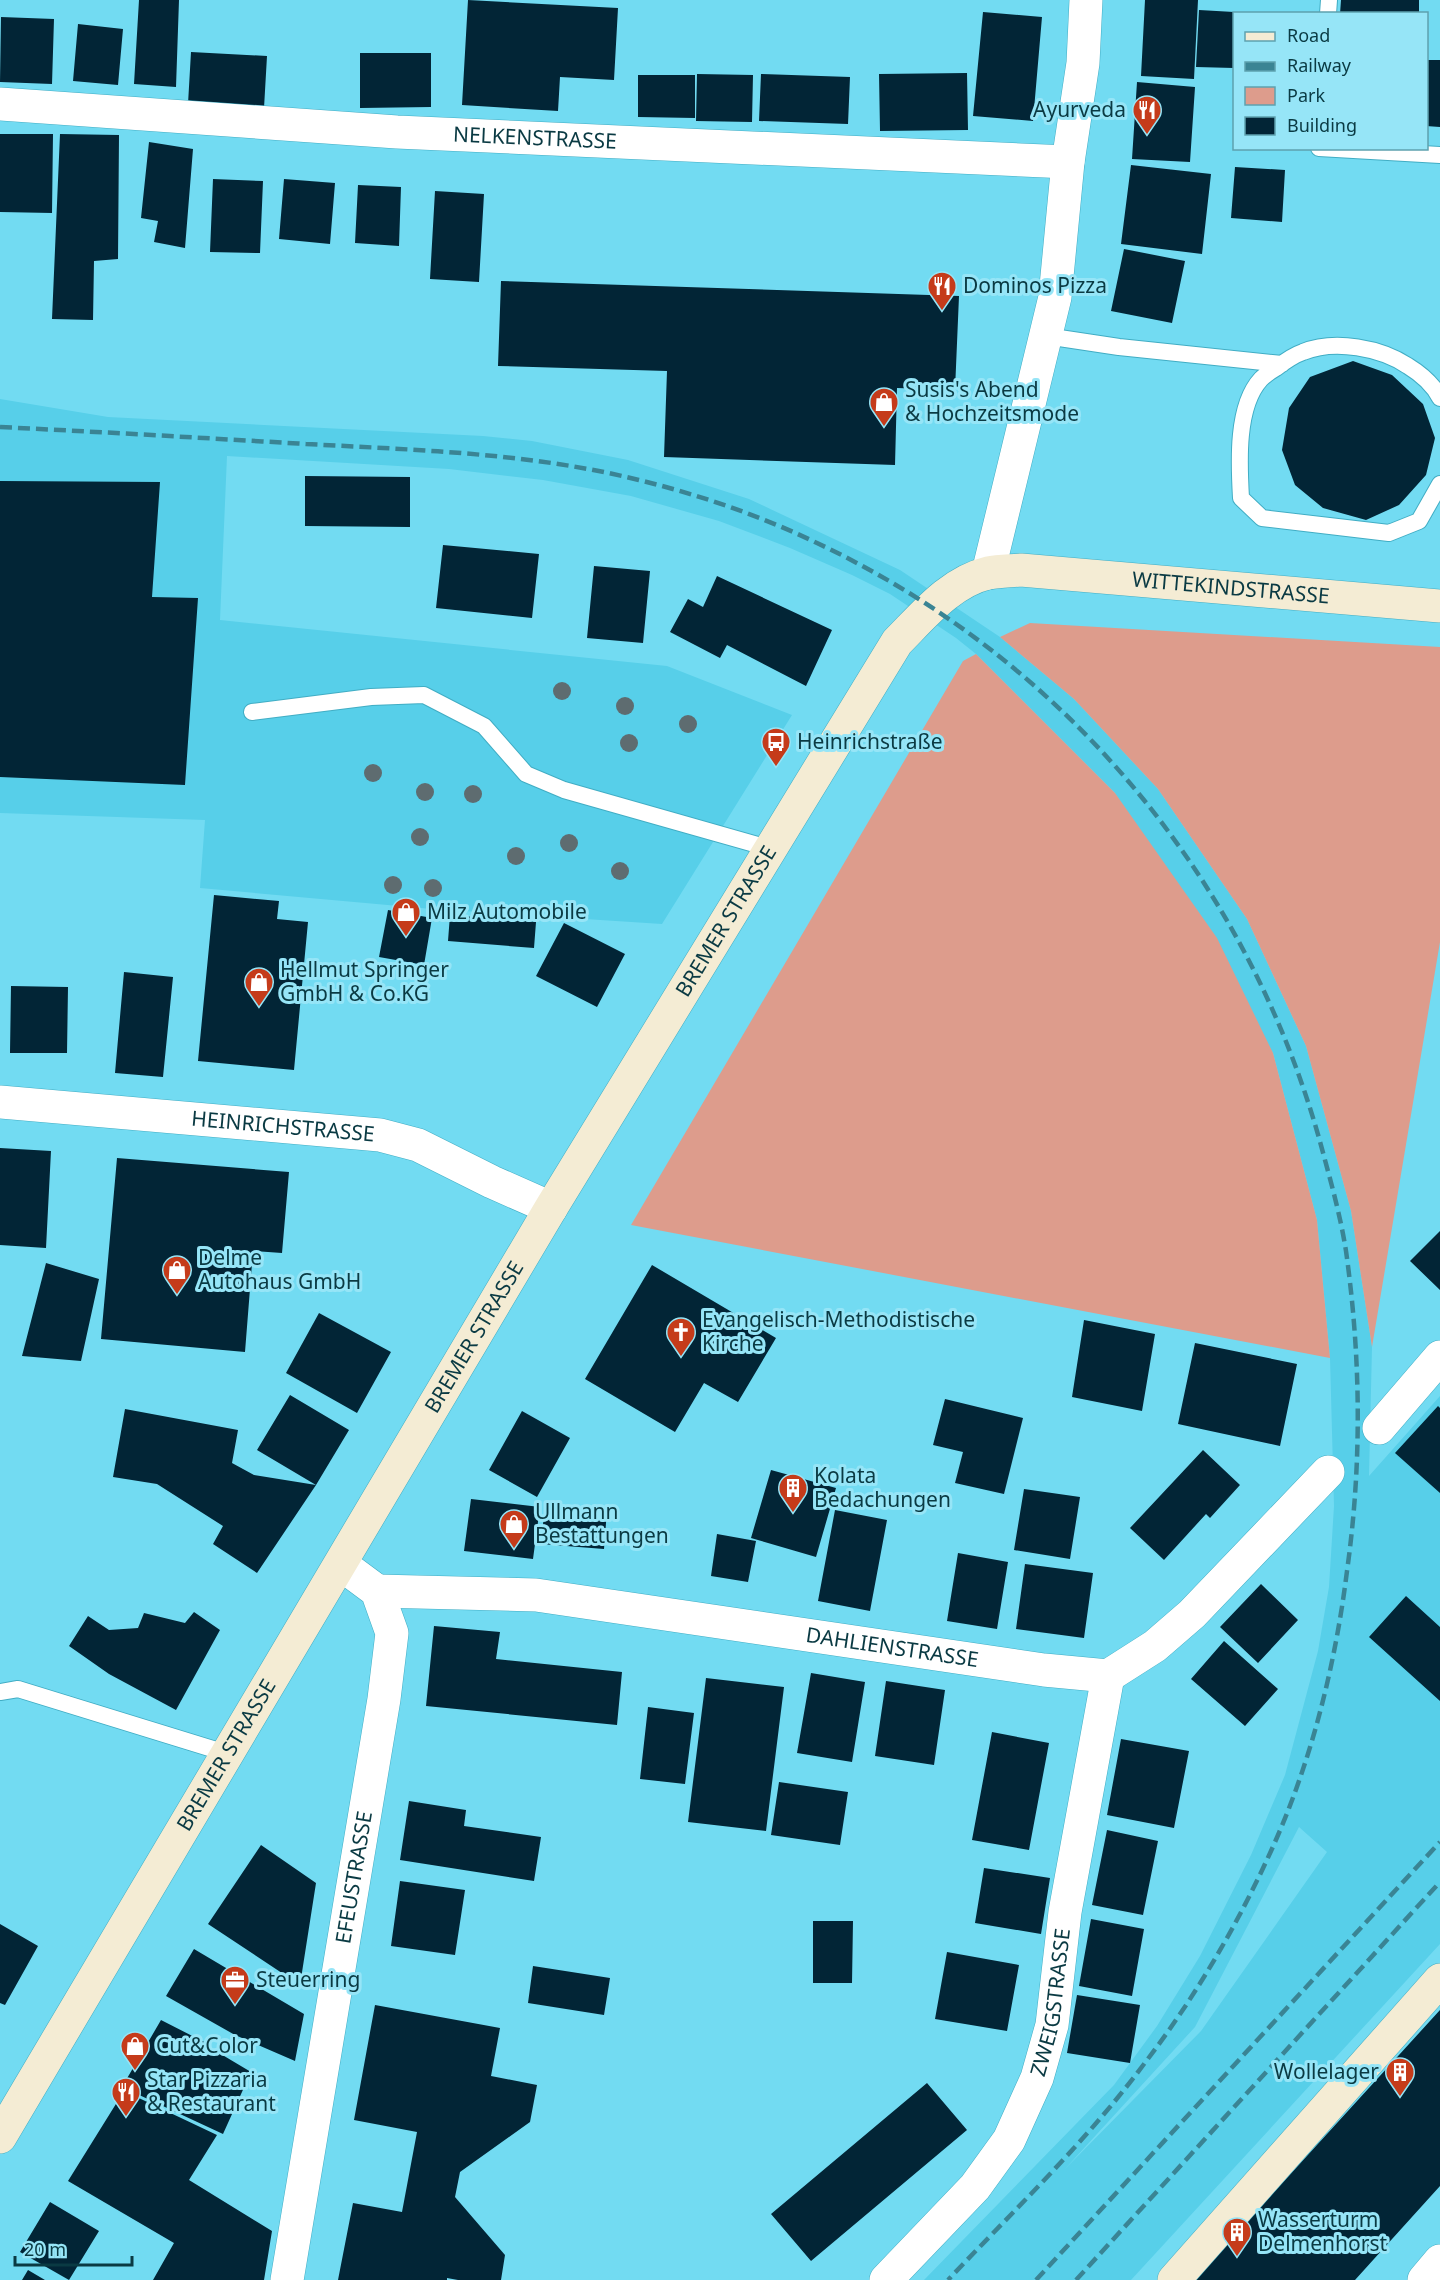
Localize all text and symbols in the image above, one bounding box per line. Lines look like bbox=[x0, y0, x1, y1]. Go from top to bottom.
legend bbox=[1233, 12, 1428, 150]
text: Road bbox=[1287, 23, 1330, 47]
text: Railway bbox=[1287, 53, 1352, 77]
text: Park bbox=[1287, 83, 1325, 107]
restaurant icon: Ayurveda bbox=[1131, 94, 1163, 136]
place label: Ayurveda bbox=[1033, 95, 1126, 123]
text: Building bbox=[1287, 113, 1357, 137]
street label: NELKENSTRASSE bbox=[452, 120, 617, 155]
restaurant icon: Dominos Pizza bbox=[926, 270, 958, 312]
place label: Dominos Pizza bbox=[963, 271, 1107, 299]
place label: Susis's Abend & Hochzeitsmode bbox=[905, 375, 1079, 427]
shop icon: Susis's Abend & Hochzeitsmode bbox=[868, 386, 900, 428]
street label: WITTEKINDSTRASSE bbox=[1131, 565, 1331, 609]
bus stop icon: Heinrichstraße bbox=[760, 726, 792, 768]
place label: Heinrichstraße bbox=[797, 727, 943, 755]
street label: BREMER STRASSE bbox=[668, 840, 782, 1002]
shop icon: Milz Automobile bbox=[390, 896, 422, 938]
place label: Milz Automobile bbox=[427, 897, 587, 925]
place label: Hellmut Springer GmbH & Co.KG bbox=[280, 955, 449, 1007]
shop icon: Hellmut Springer GmbH & Co.KG bbox=[243, 966, 275, 1008]
street label: HEINRICHSTRASSE bbox=[190, 1104, 376, 1147]
place label: Delme Autohaus GmbH bbox=[198, 1243, 361, 1295]
shop icon: Delme Autohaus GmbH bbox=[161, 1254, 193, 1296]
street label: BREMER STRASSE bbox=[418, 1255, 530, 1418]
place label: Evangelisch-Methodistische Kirche bbox=[702, 1305, 975, 1357]
church icon: Evangelisch-Methodistische Kirche bbox=[665, 1316, 697, 1358]
place label: Kolata Bedachungen bbox=[814, 1461, 951, 1513]
building icon: Kolata Bedachungen bbox=[777, 1472, 809, 1514]
place label: Ullmann Bestattungen bbox=[535, 1497, 669, 1549]
shop icon: Ullmann Bestattungen bbox=[498, 1508, 530, 1550]
street label: DAHLIENSTRASSE bbox=[804, 1620, 980, 1673]
street label: BREMER STRASSE bbox=[170, 1673, 282, 1836]
street label: EFEUSTRASSE bbox=[328, 1809, 378, 1946]
street label: ZWEIGSTRASSE bbox=[1023, 1927, 1076, 2079]
office icon: Steuerring bbox=[219, 1964, 251, 2006]
place label: Steuerring bbox=[256, 1965, 360, 1993]
shop icon: Cut&Color bbox=[119, 2030, 151, 2072]
place label: Cut&Color bbox=[156, 2031, 258, 2059]
building icon: Wollelager bbox=[1384, 2056, 1416, 2098]
place label: Wollelager bbox=[1274, 2057, 1379, 2085]
place label: Star Pizzaria & Restaurant bbox=[147, 2065, 276, 2117]
restaurant icon: Star Pizzaria & Restaurant bbox=[110, 2076, 142, 2118]
place label: Wasserturm Delmenhorst bbox=[1258, 2205, 1387, 2257]
building icon: Wasserturm Delmenhorst bbox=[1221, 2216, 1253, 2258]
scale bar bbox=[15, 2229, 132, 2267]
text: 20 m bbox=[24, 2237, 66, 2261]

